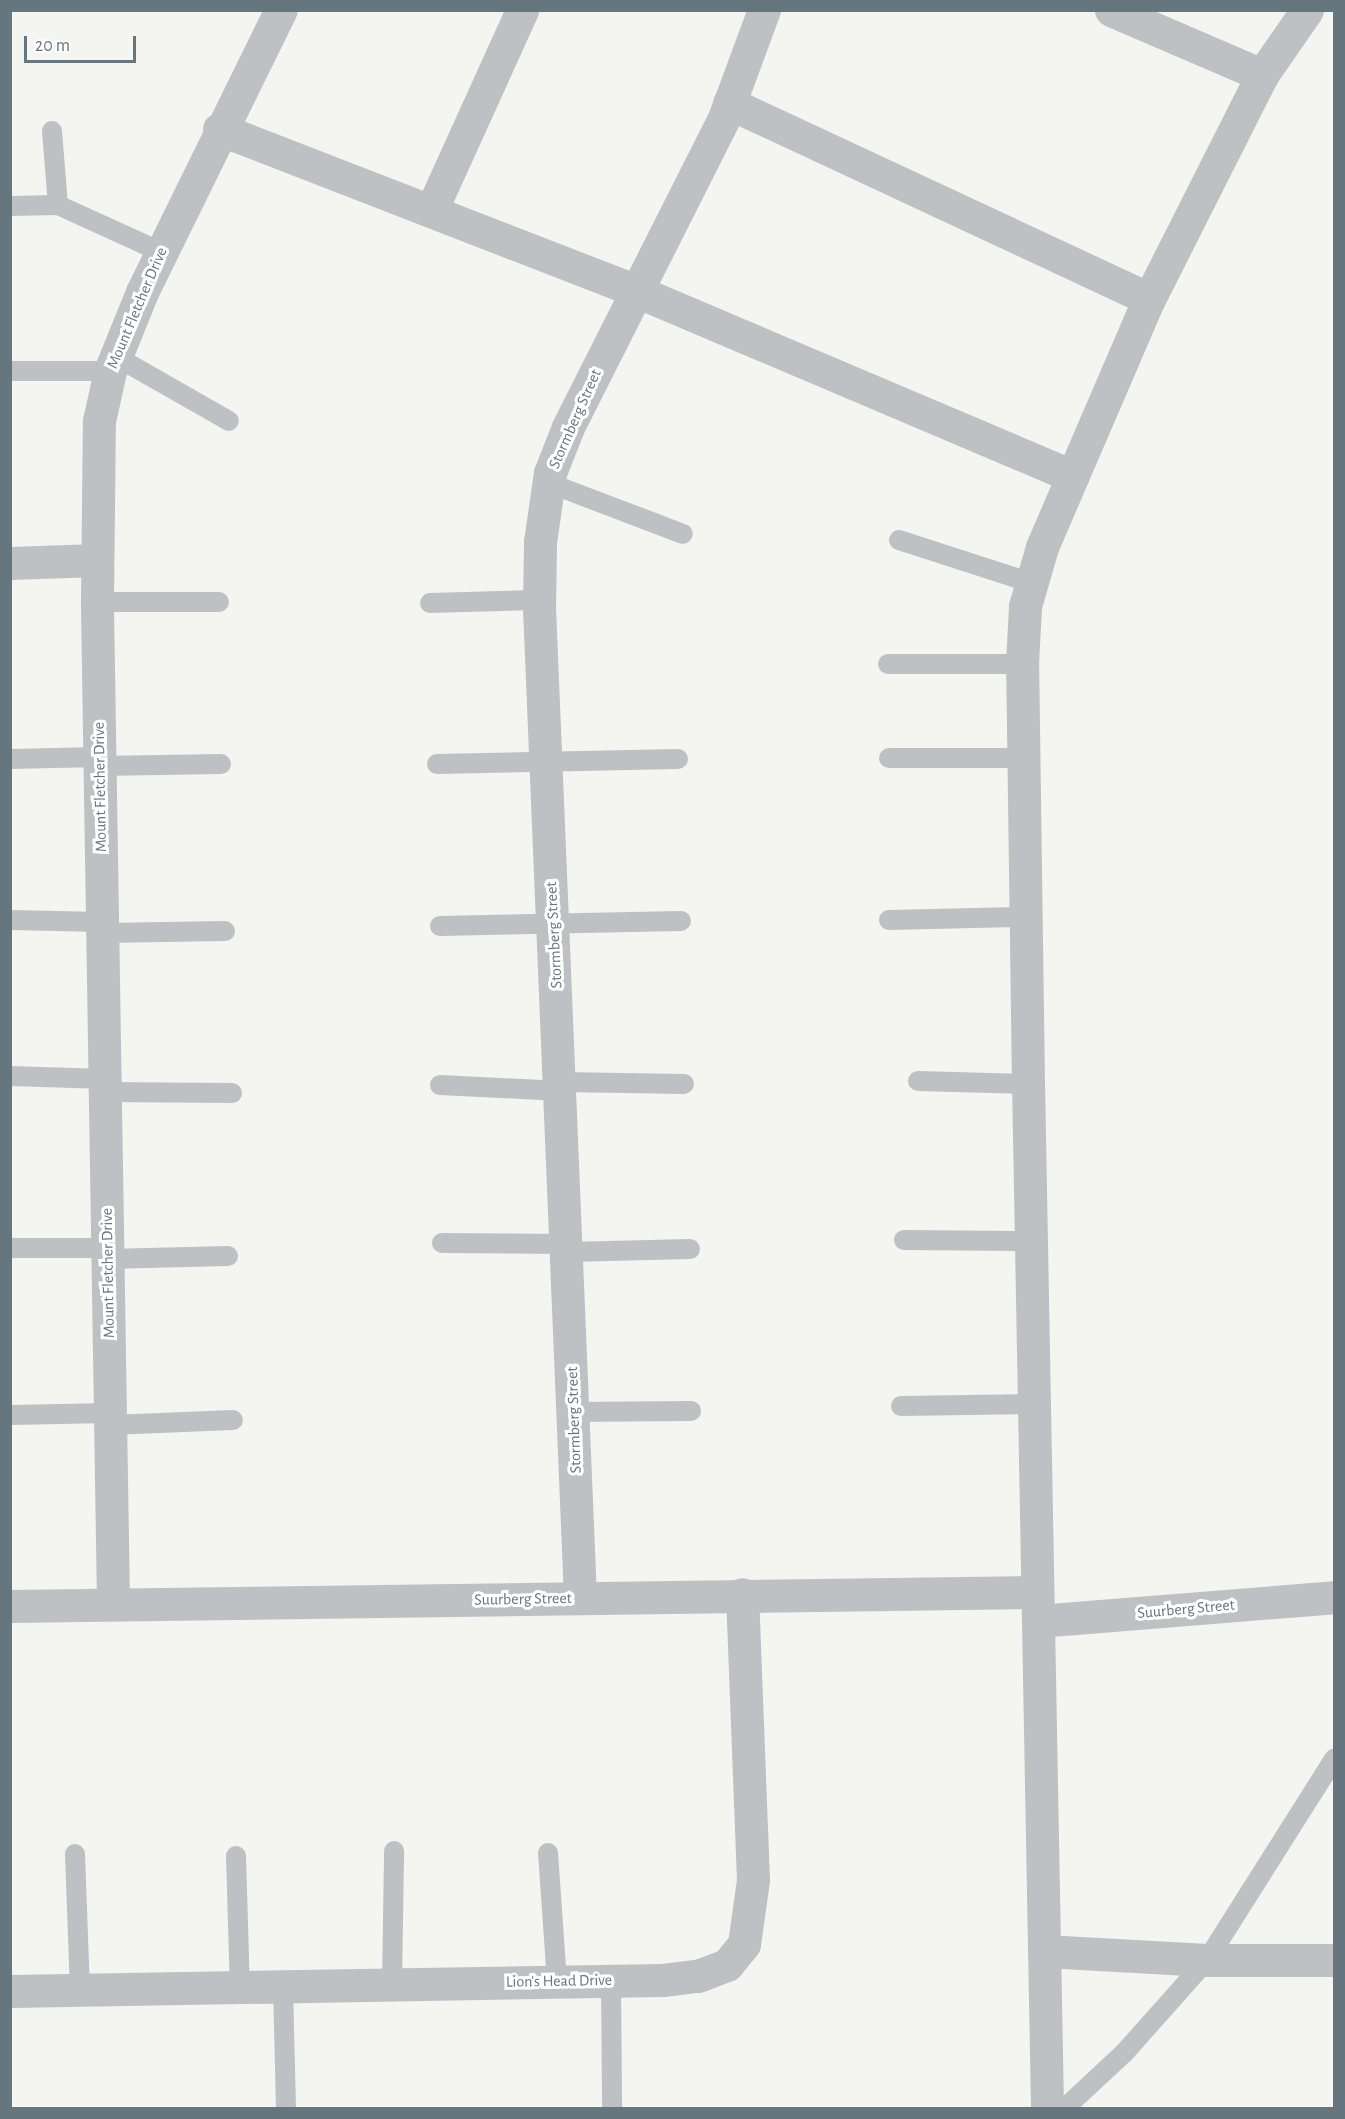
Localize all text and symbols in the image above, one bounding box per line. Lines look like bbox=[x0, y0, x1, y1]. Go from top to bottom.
scale bar bbox=[27, 24, 140, 62]
text: 20 m bbox=[35, 37, 70, 55]
street label: Mount Fletcher Drive bbox=[103, 244, 171, 372]
street label: Stormberg Street bbox=[544, 366, 606, 472]
street label: Mount Fletcher Drive bbox=[89, 722, 111, 852]
street label: Stormberg Street bbox=[542, 881, 566, 989]
street label: Mount Fletcher Drive bbox=[97, 1208, 119, 1338]
street label: Stormberg Street bbox=[563, 1366, 585, 1474]
street label: Suurberg Street bbox=[474, 1589, 572, 1609]
street label: Suurberg Street bbox=[1136, 1595, 1236, 1623]
street label: Lion's Head Drive bbox=[506, 1970, 612, 1992]

